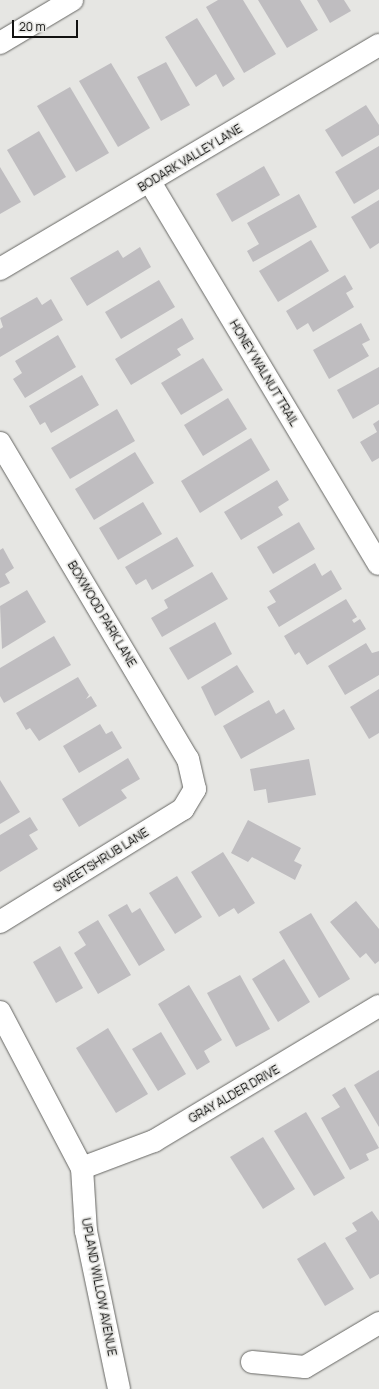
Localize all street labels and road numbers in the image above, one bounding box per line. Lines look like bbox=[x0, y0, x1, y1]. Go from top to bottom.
street label: BODARK VALLEY LANE bbox=[135, 121, 245, 195]
street label: HONEY WALNUT TRAIL bbox=[226, 317, 302, 429]
street label: BOXWOOD PARK LANE bbox=[65, 558, 139, 670]
street label: SWEETSHRUB LANE bbox=[51, 825, 151, 895]
street label: GRAY ALDER DRIVE bbox=[186, 1062, 282, 1126]
street label: UPLAND WILLOW AVENUE bbox=[79, 1217, 119, 1357]

